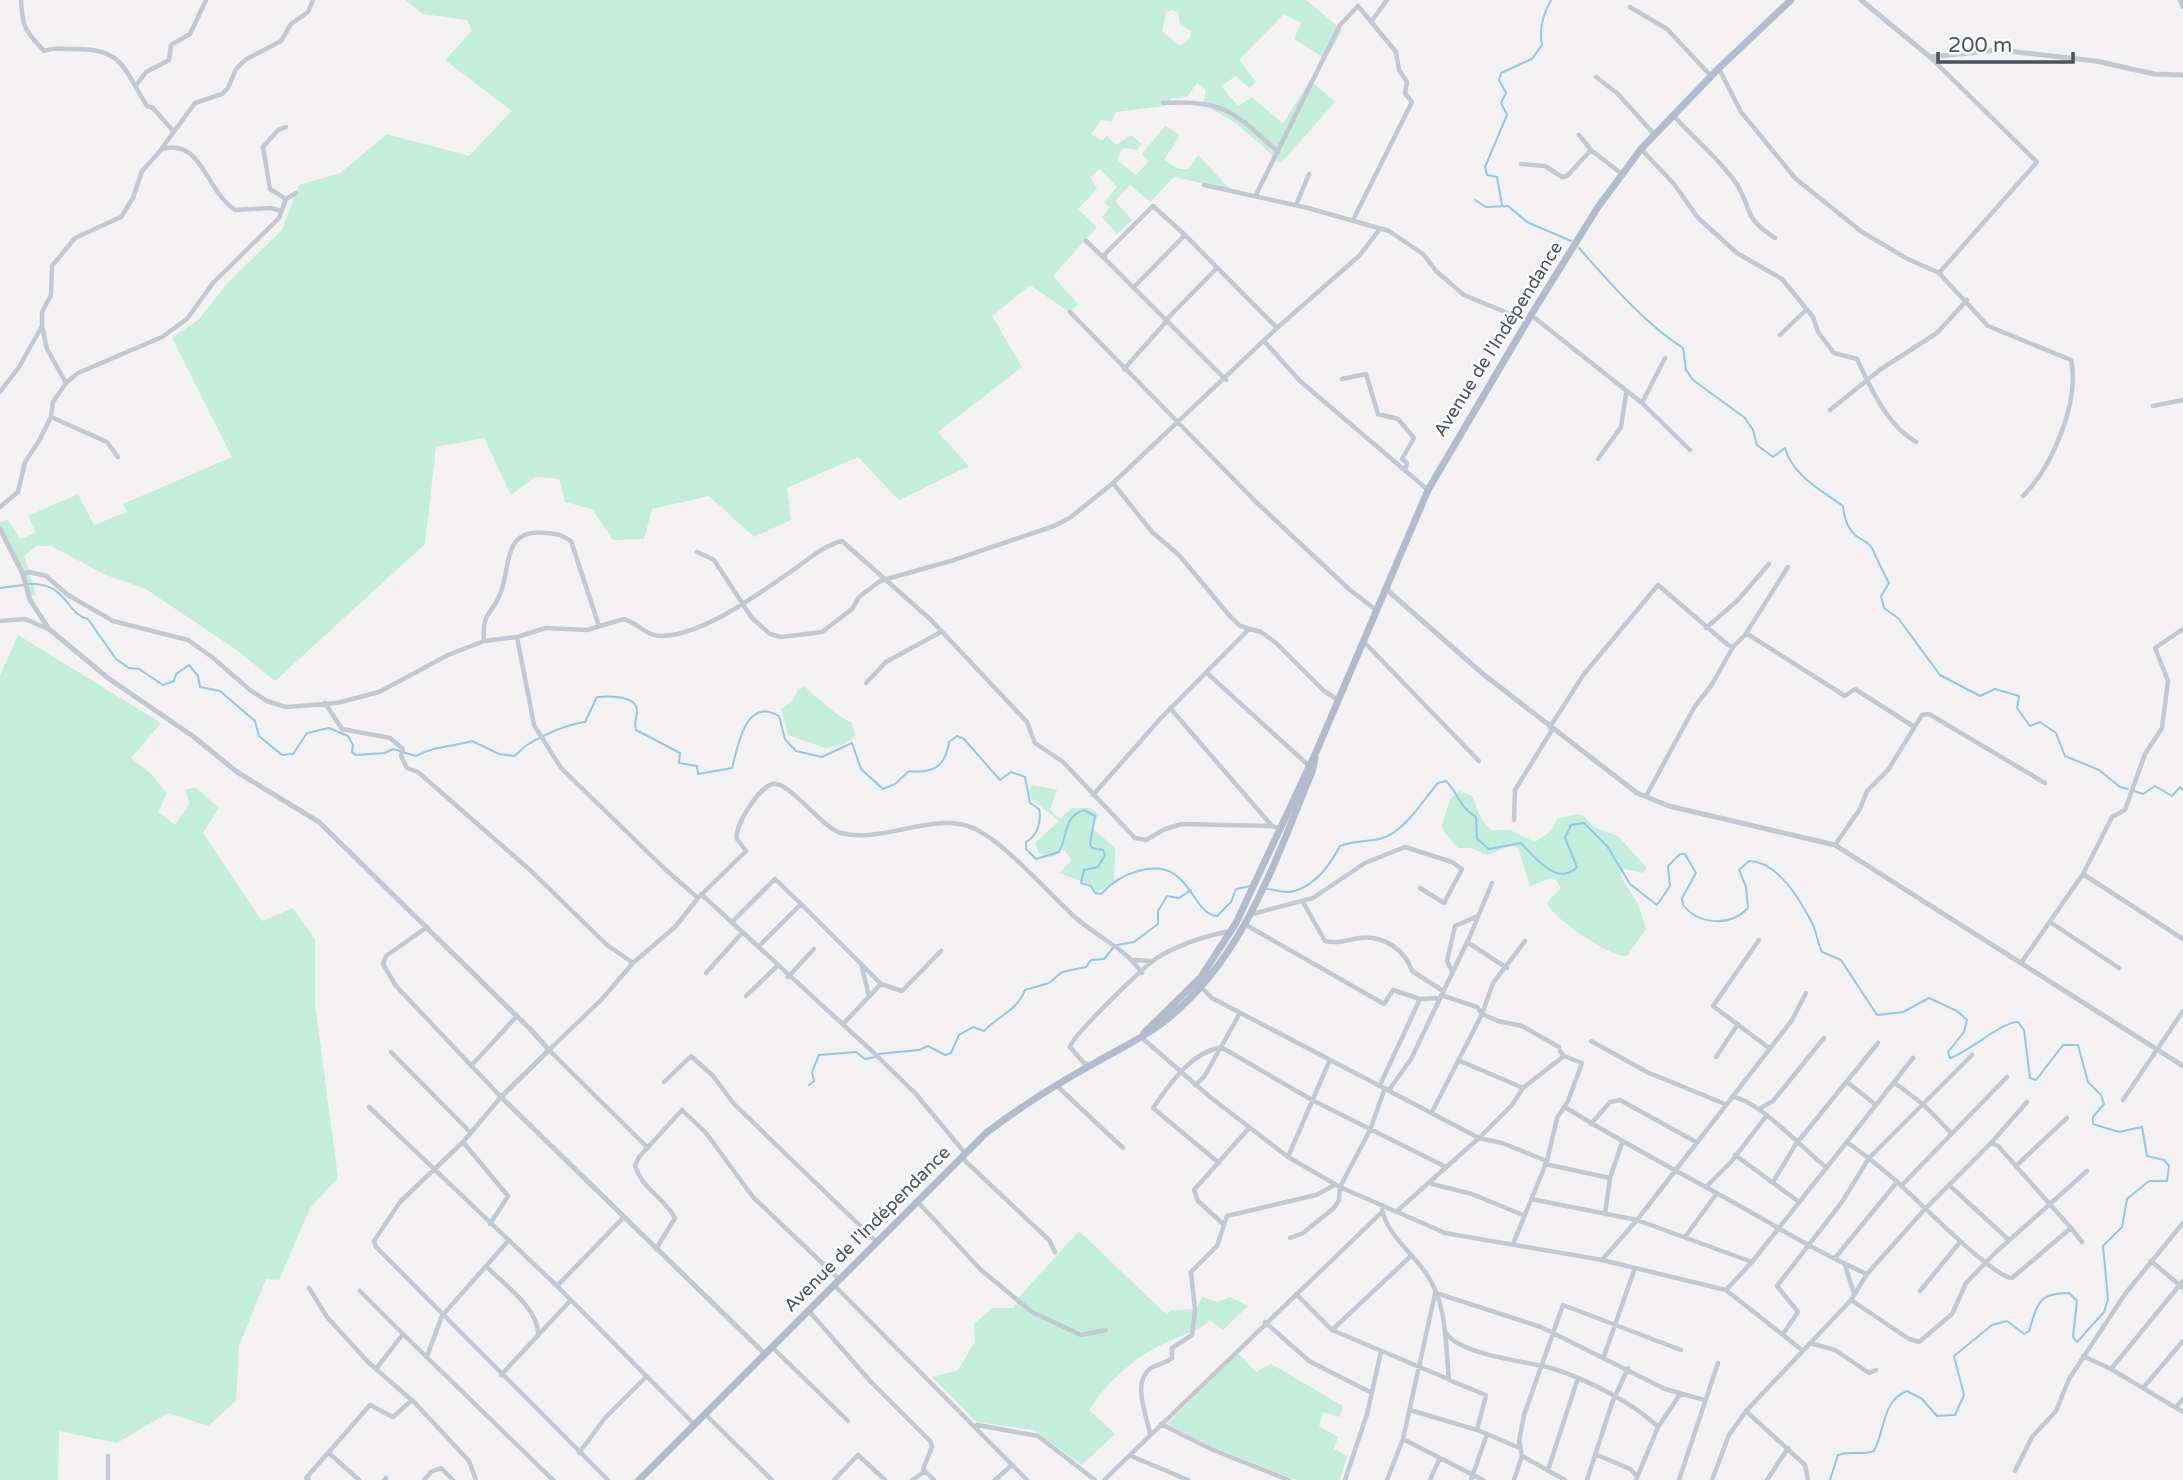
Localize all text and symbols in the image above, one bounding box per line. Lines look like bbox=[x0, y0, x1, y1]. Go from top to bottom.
scale bar bbox=[1938, 21, 2073, 65]
text: 200 m bbox=[1948, 33, 2012, 58]
street label: Avenue de l'Indépendance bbox=[1429, 237, 1567, 441]
street label: Avenue de l'Indépendance bbox=[779, 1141, 955, 1317]

